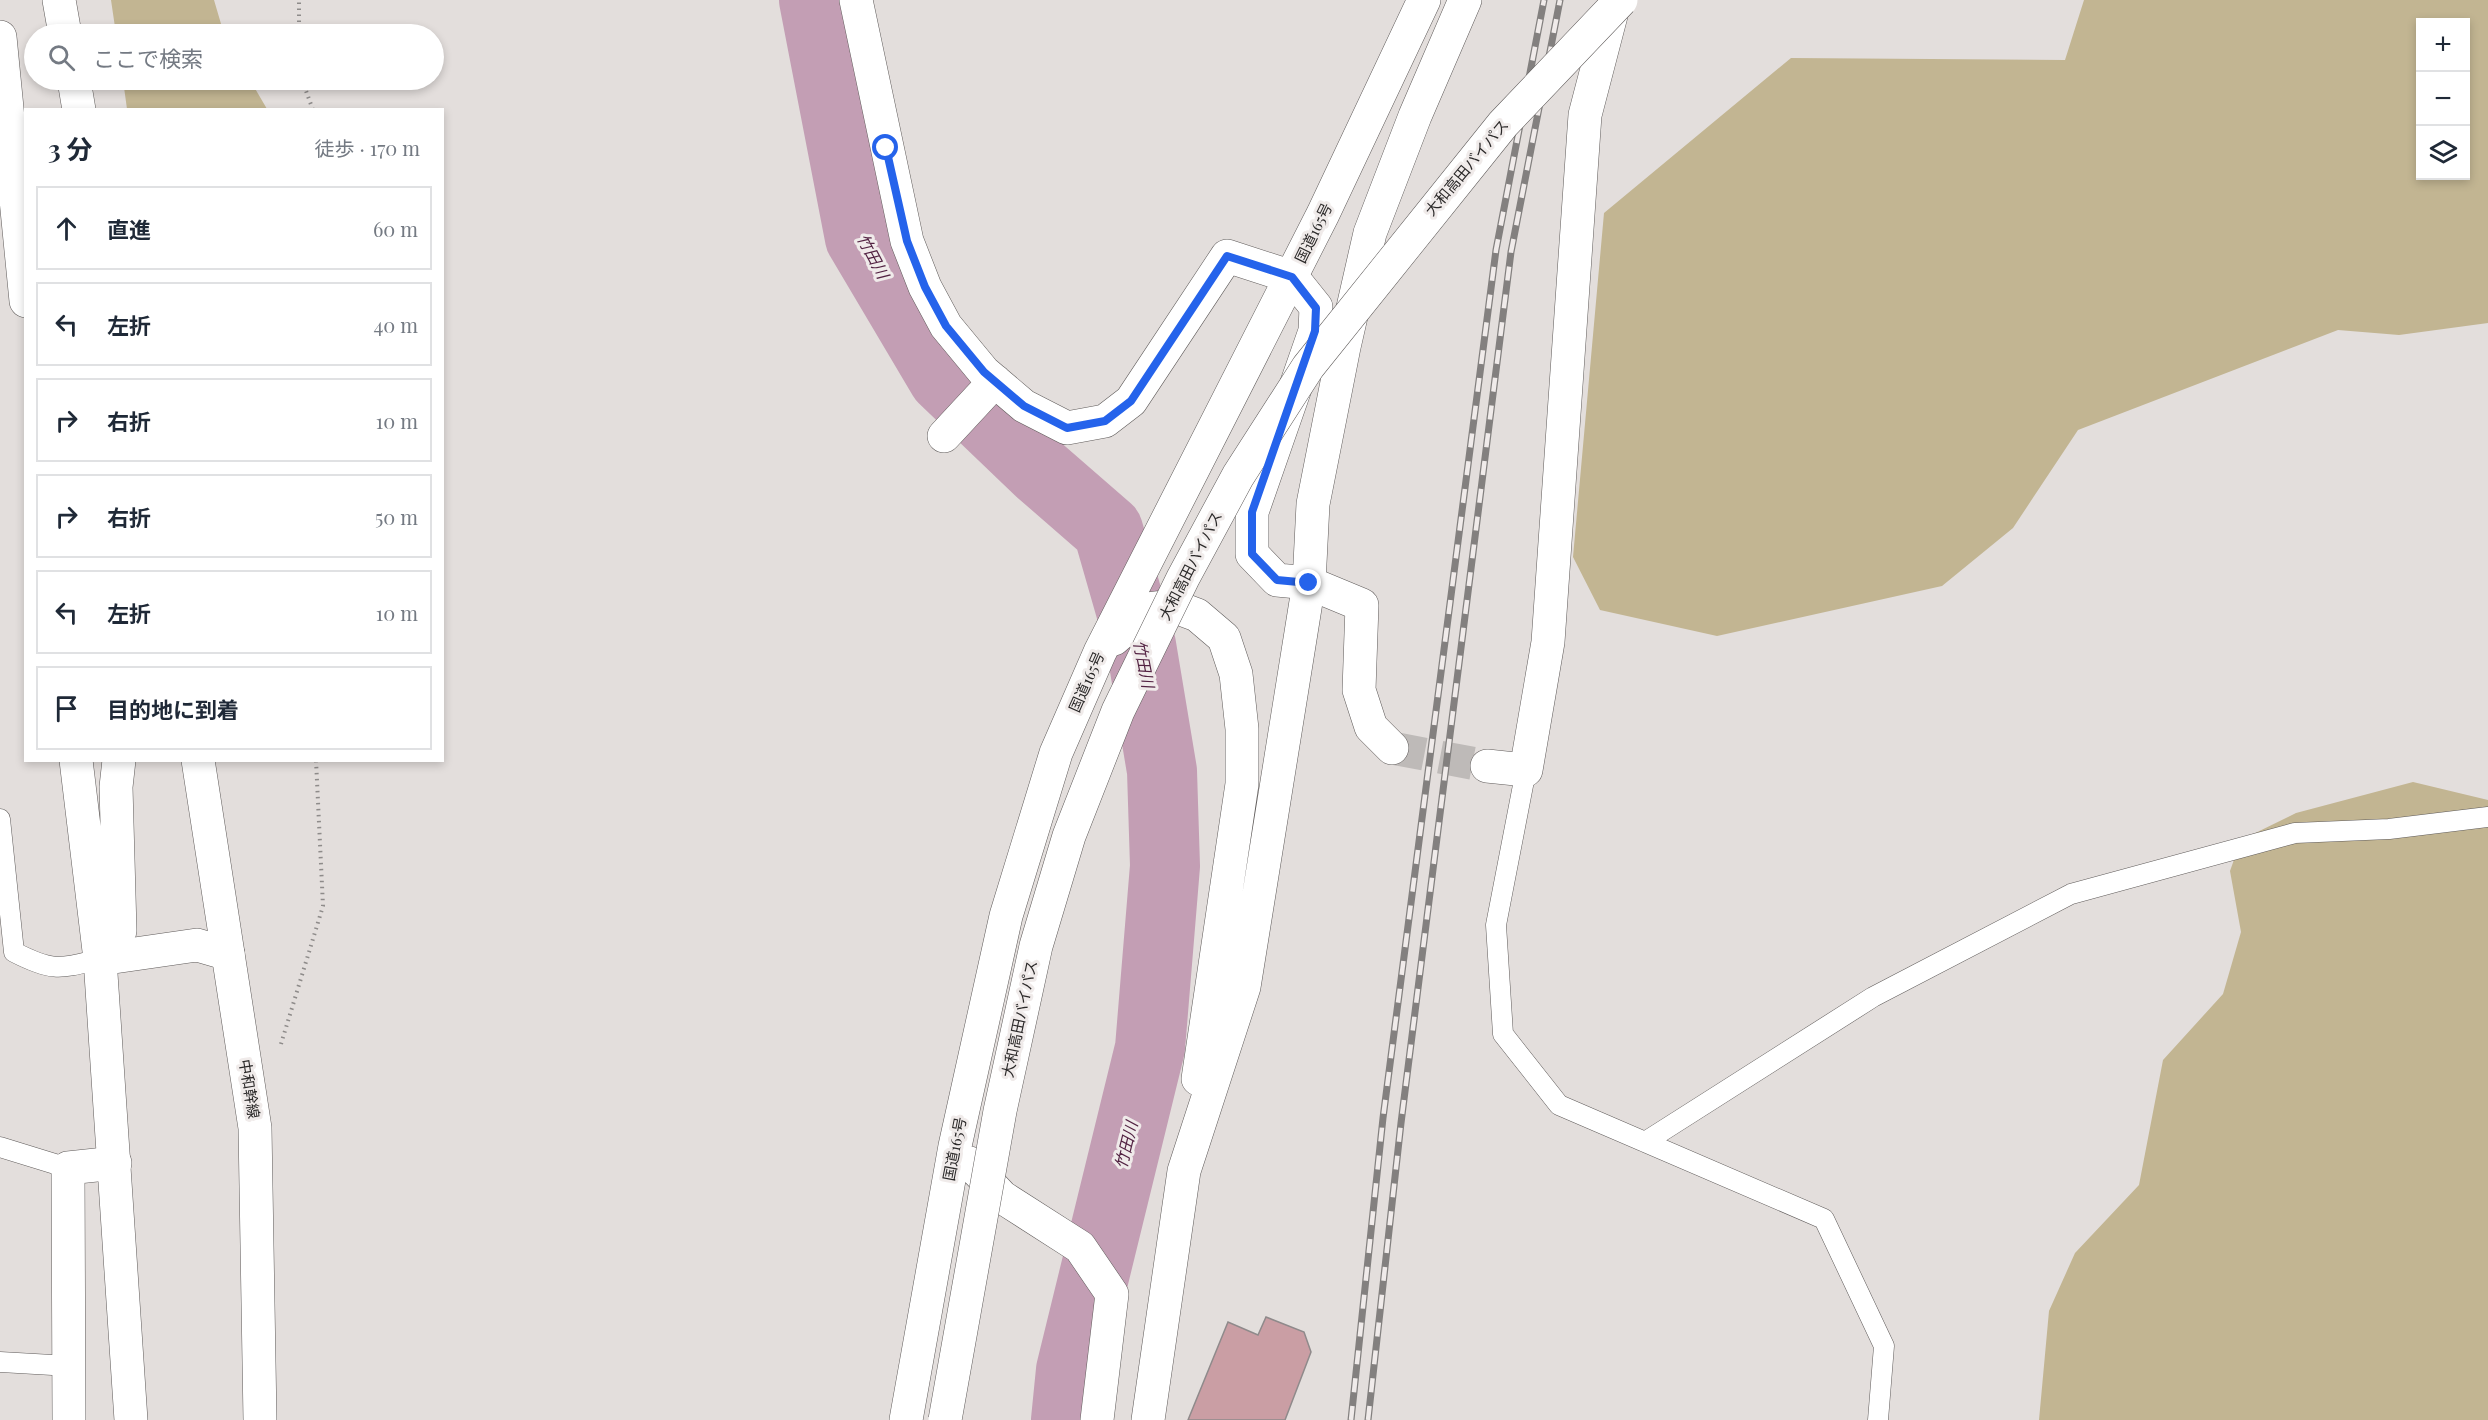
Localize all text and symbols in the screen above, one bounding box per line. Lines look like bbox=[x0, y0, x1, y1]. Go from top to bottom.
map controls bbox=[2416, 18, 2470, 180]
button: + bbox=[2416, 18, 2470, 72]
search box bbox=[24, 24, 444, 90]
icon: search bbox=[45, 41, 78, 74]
text: ここで検索 bbox=[93, 43, 203, 73]
button: − bbox=[2416, 72, 2470, 126]
street label: 大和高田バイパス bbox=[1420, 115, 1512, 220]
button: layers bbox=[2416, 126, 2470, 180]
text: 3 分 bbox=[48, 131, 93, 166]
text: 徒歩 · 170 m bbox=[315, 134, 420, 161]
route start bbox=[872, 134, 898, 160]
street label: 国道165号 bbox=[1290, 199, 1336, 266]
icon: ahead bbox=[50, 212, 83, 245]
text: 直進 bbox=[107, 214, 151, 244]
text: 60 m bbox=[373, 215, 418, 242]
water label: 竹田川 bbox=[853, 230, 895, 284]
icon: left bbox=[50, 308, 83, 341]
text: 左折 bbox=[107, 310, 151, 340]
text: 40 m bbox=[373, 311, 418, 338]
icon: right bbox=[50, 404, 83, 437]
text: 右折 bbox=[107, 406, 151, 436]
text: 10 m bbox=[376, 407, 418, 434]
icon: right bbox=[50, 500, 83, 533]
text: 右折 bbox=[107, 502, 151, 532]
text: 50 m bbox=[375, 503, 418, 530]
street label: 大和高田バイパス bbox=[1154, 508, 1226, 623]
route end bbox=[1295, 569, 1321, 595]
icon: left bbox=[50, 596, 83, 629]
text: 左折 bbox=[107, 598, 151, 628]
text: 10 m bbox=[376, 599, 418, 626]
water label: 竹田川 bbox=[1130, 638, 1160, 691]
street label: 国道165号 bbox=[1064, 648, 1108, 715]
icon: arrive bbox=[50, 692, 83, 725]
text: 目的地に到着 bbox=[107, 694, 239, 724]
street label: 大和高田バイパス bbox=[997, 958, 1041, 1079]
street label: 中和幹線 bbox=[235, 1058, 265, 1120]
street label: 国道165号 bbox=[938, 1115, 970, 1182]
water label: 竹田川 bbox=[1110, 1117, 1142, 1171]

